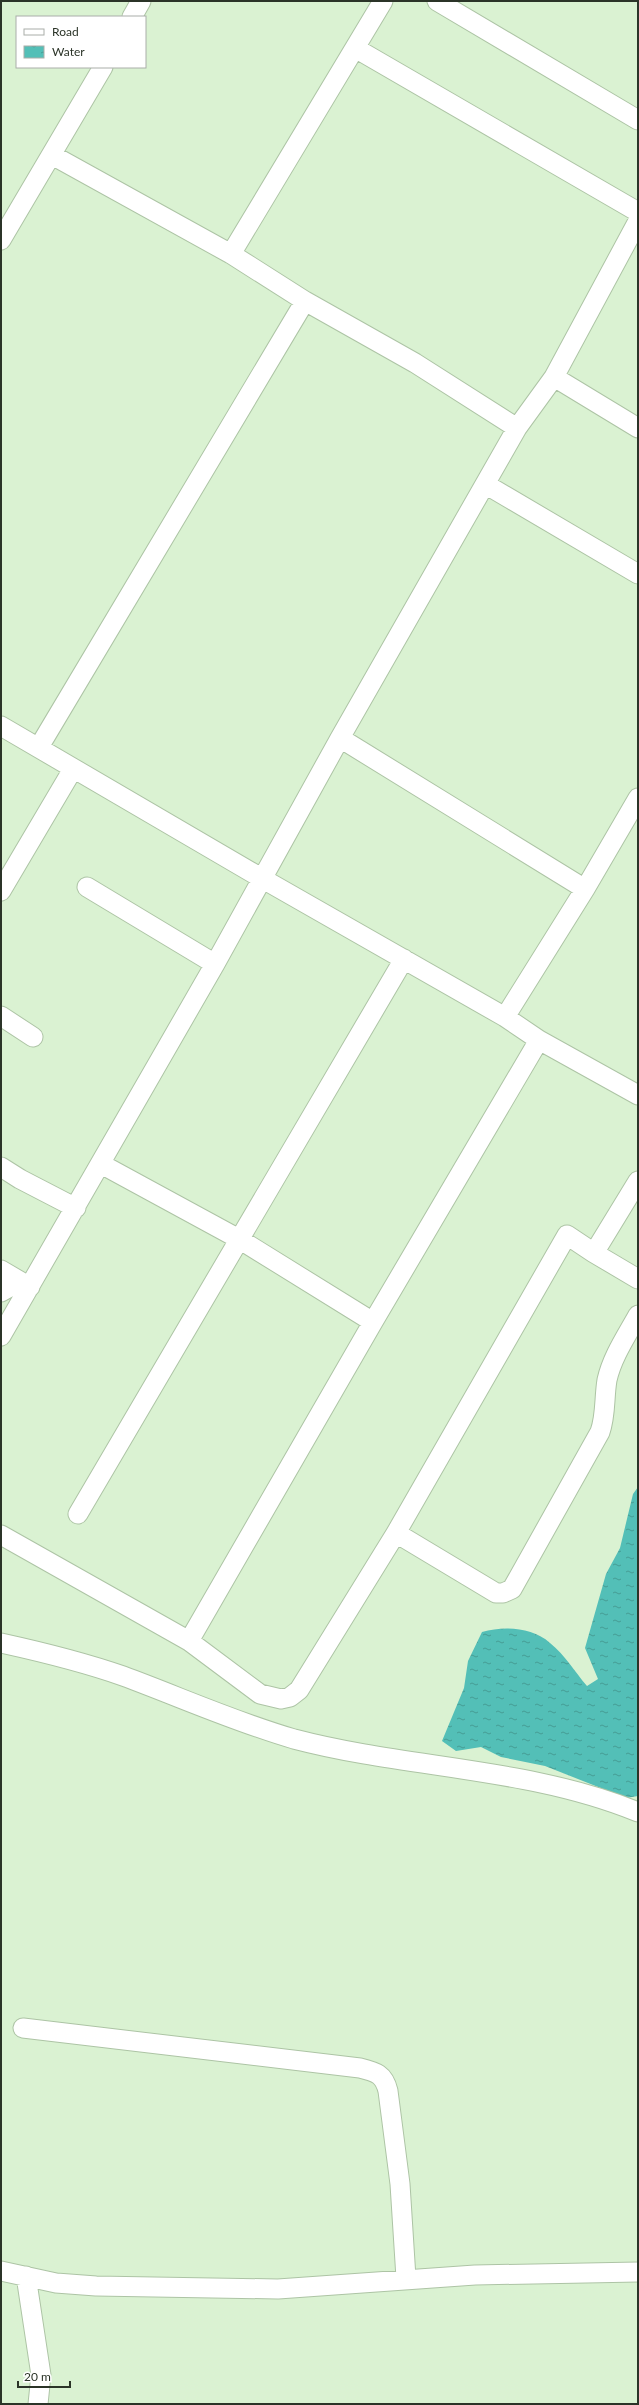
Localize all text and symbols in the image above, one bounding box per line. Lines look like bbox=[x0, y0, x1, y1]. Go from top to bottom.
legend bbox=[16, 16, 146, 68]
text: Road bbox=[52, 24, 79, 39]
text: Water bbox=[52, 44, 85, 59]
scale bar bbox=[18, 2363, 70, 2389]
text: 20 m bbox=[24, 2369, 51, 2384]

